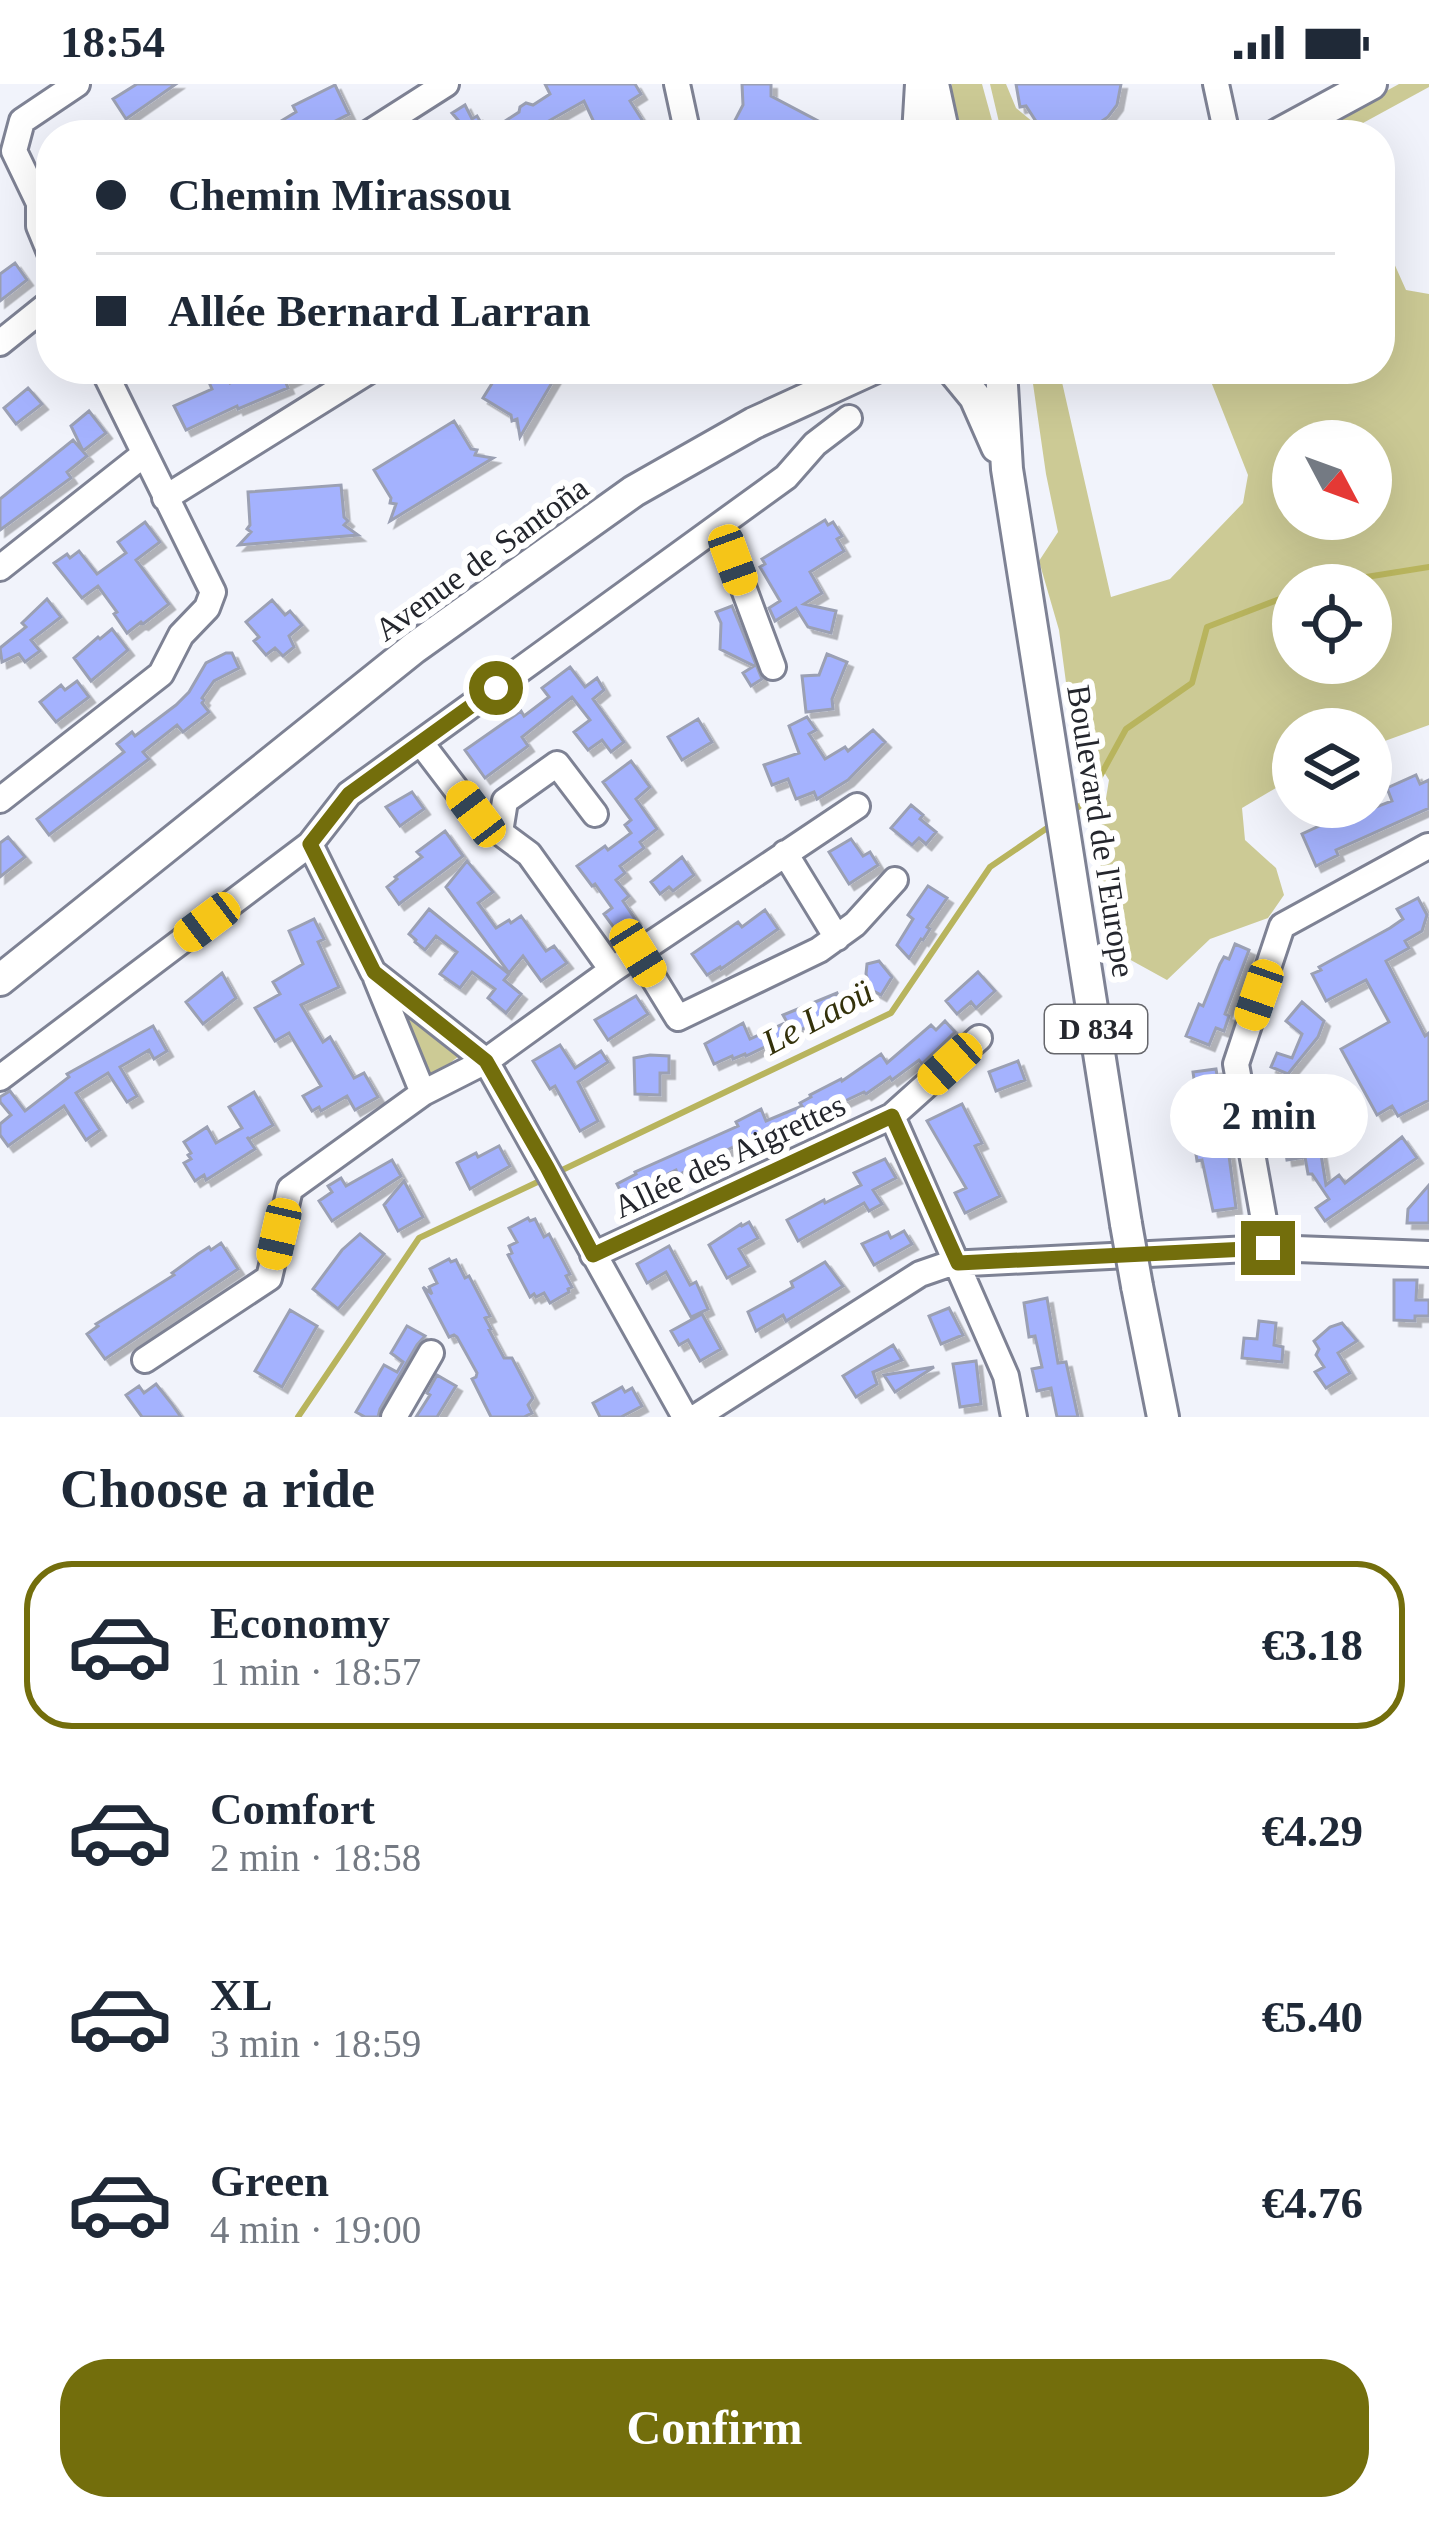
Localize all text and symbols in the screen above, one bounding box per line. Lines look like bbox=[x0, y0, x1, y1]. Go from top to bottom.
text: 18:54 bbox=[60, 17, 165, 67]
text: Chemin Mirassou bbox=[168, 170, 512, 220]
text: Allée Bernard Larran bbox=[168, 286, 590, 336]
north arrow bbox=[1272, 420, 1392, 540]
map controls bbox=[1272, 420, 1392, 828]
street label: Avenue de Santoña bbox=[368, 469, 595, 648]
car bbox=[704, 520, 762, 600]
button: locate bbox=[1272, 564, 1392, 684]
route start bbox=[469, 661, 523, 715]
street label: Boulevard de l'Europe bbox=[1060, 682, 1142, 980]
button: layers bbox=[1272, 708, 1392, 828]
car bbox=[440, 774, 512, 854]
car bbox=[167, 886, 247, 958]
car bbox=[604, 913, 672, 993]
car bbox=[1230, 955, 1288, 1035]
water label: Le Laoü bbox=[755, 971, 879, 1063]
road number: D 834 bbox=[1045, 1005, 1147, 1053]
car bbox=[911, 1027, 989, 1101]
callout: 2 min bbox=[1169, 1074, 1367, 1158]
street label: Allée des Aigrettes bbox=[608, 1087, 851, 1225]
text: 2 min bbox=[1222, 1094, 1316, 1137]
car bbox=[253, 1195, 305, 1273]
route end bbox=[1241, 1221, 1295, 1275]
text: Choose a ride bbox=[60, 1459, 375, 1519]
icon: car bbox=[66, 1591, 174, 1699]
text: Economy bbox=[210, 1598, 390, 1648]
text: €3.18 bbox=[1262, 1620, 1363, 1670]
text: 1 min · 18:57 bbox=[210, 1650, 421, 1693]
icon: car bbox=[66, 1777, 174, 1885]
text: Comfort bbox=[210, 1784, 375, 1834]
text: €4.29 bbox=[1262, 1806, 1363, 1856]
text: 2 min · 18:58 bbox=[210, 1836, 421, 1879]
icon: car bbox=[66, 1963, 174, 2071]
text: XL bbox=[210, 1970, 273, 2020]
text: €5.40 bbox=[1262, 1992, 1363, 2042]
text: 3 min · 18:59 bbox=[210, 2022, 421, 2065]
icon: car bbox=[66, 2149, 174, 2257]
text: Green bbox=[210, 2156, 329, 2206]
text: €4.76 bbox=[1262, 2178, 1363, 2228]
text: 4 min · 19:00 bbox=[210, 2208, 421, 2251]
button: Confirm bbox=[60, 2359, 1369, 2497]

